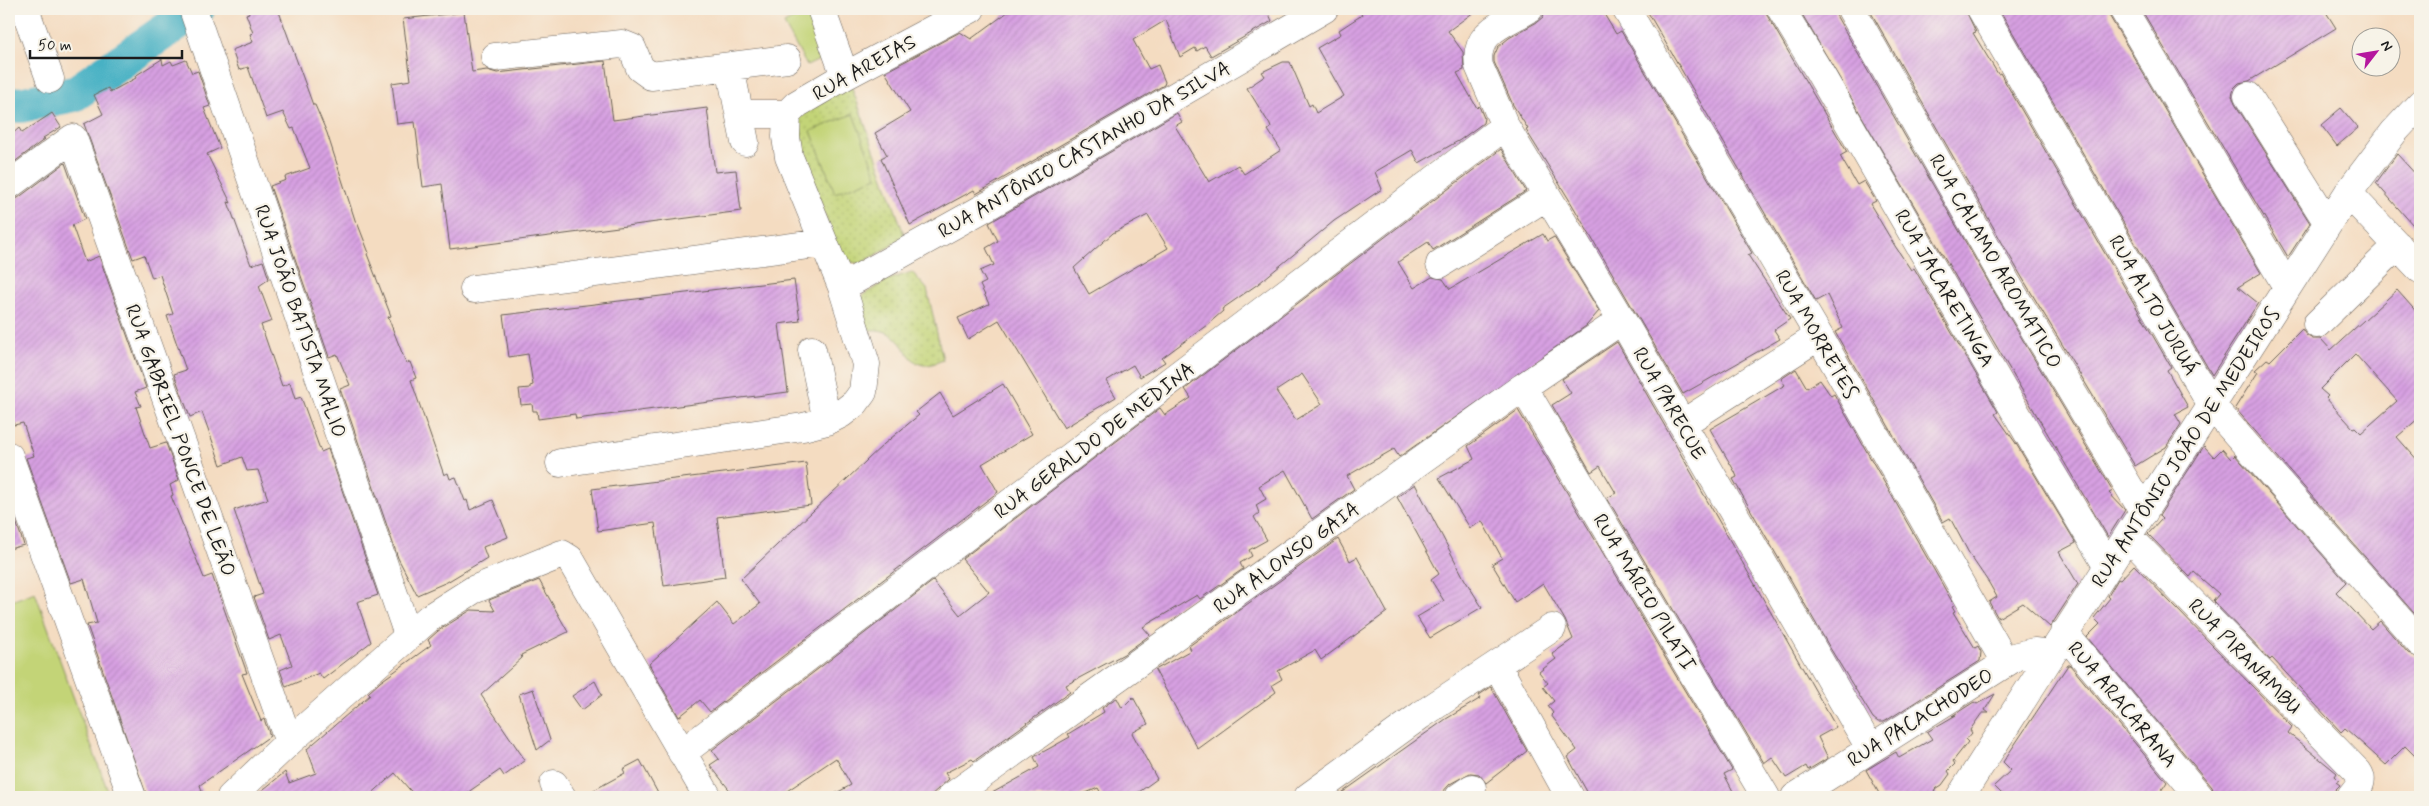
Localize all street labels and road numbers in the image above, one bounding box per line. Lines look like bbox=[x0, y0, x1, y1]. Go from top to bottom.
street label: RUA AREIAS bbox=[808, 29, 921, 108]
street label: RUA ANTÔNIO CASTANHO DA SILVA bbox=[934, 55, 1236, 245]
street label: RUA CALAMO AROMATICO bbox=[1922, 149, 2067, 374]
street label: RUA JOÃO BATISTA MALIO bbox=[247, 201, 352, 442]
street label: RUA JACARETINGA bbox=[1887, 205, 2000, 373]
street label: RUA ALTO JURUÁ bbox=[2102, 231, 2204, 381]
street label: RUA MORRETES bbox=[1768, 265, 1864, 404]
street label: RUA GABRIEL PONCE DE LEÃO bbox=[118, 301, 242, 580]
street label: RUA ANTÔNIO JOÃO DE MEDEIROS bbox=[2085, 303, 2287, 593]
street label: RUA PARECUE bbox=[1626, 343, 1712, 465]
street label: RUA GERALDO DE MEDINA bbox=[989, 357, 1201, 526]
street label: RUA ALONSO GAIA bbox=[1208, 496, 1365, 620]
street label: RUA MÁRIO PILATI bbox=[1586, 509, 1702, 677]
street label: RUA PIRANAMBU bbox=[2181, 593, 2306, 721]
street label: RUA ARACARANA bbox=[2061, 636, 2183, 774]
street label: RUA PACACHODEO bbox=[1843, 662, 1999, 774]

